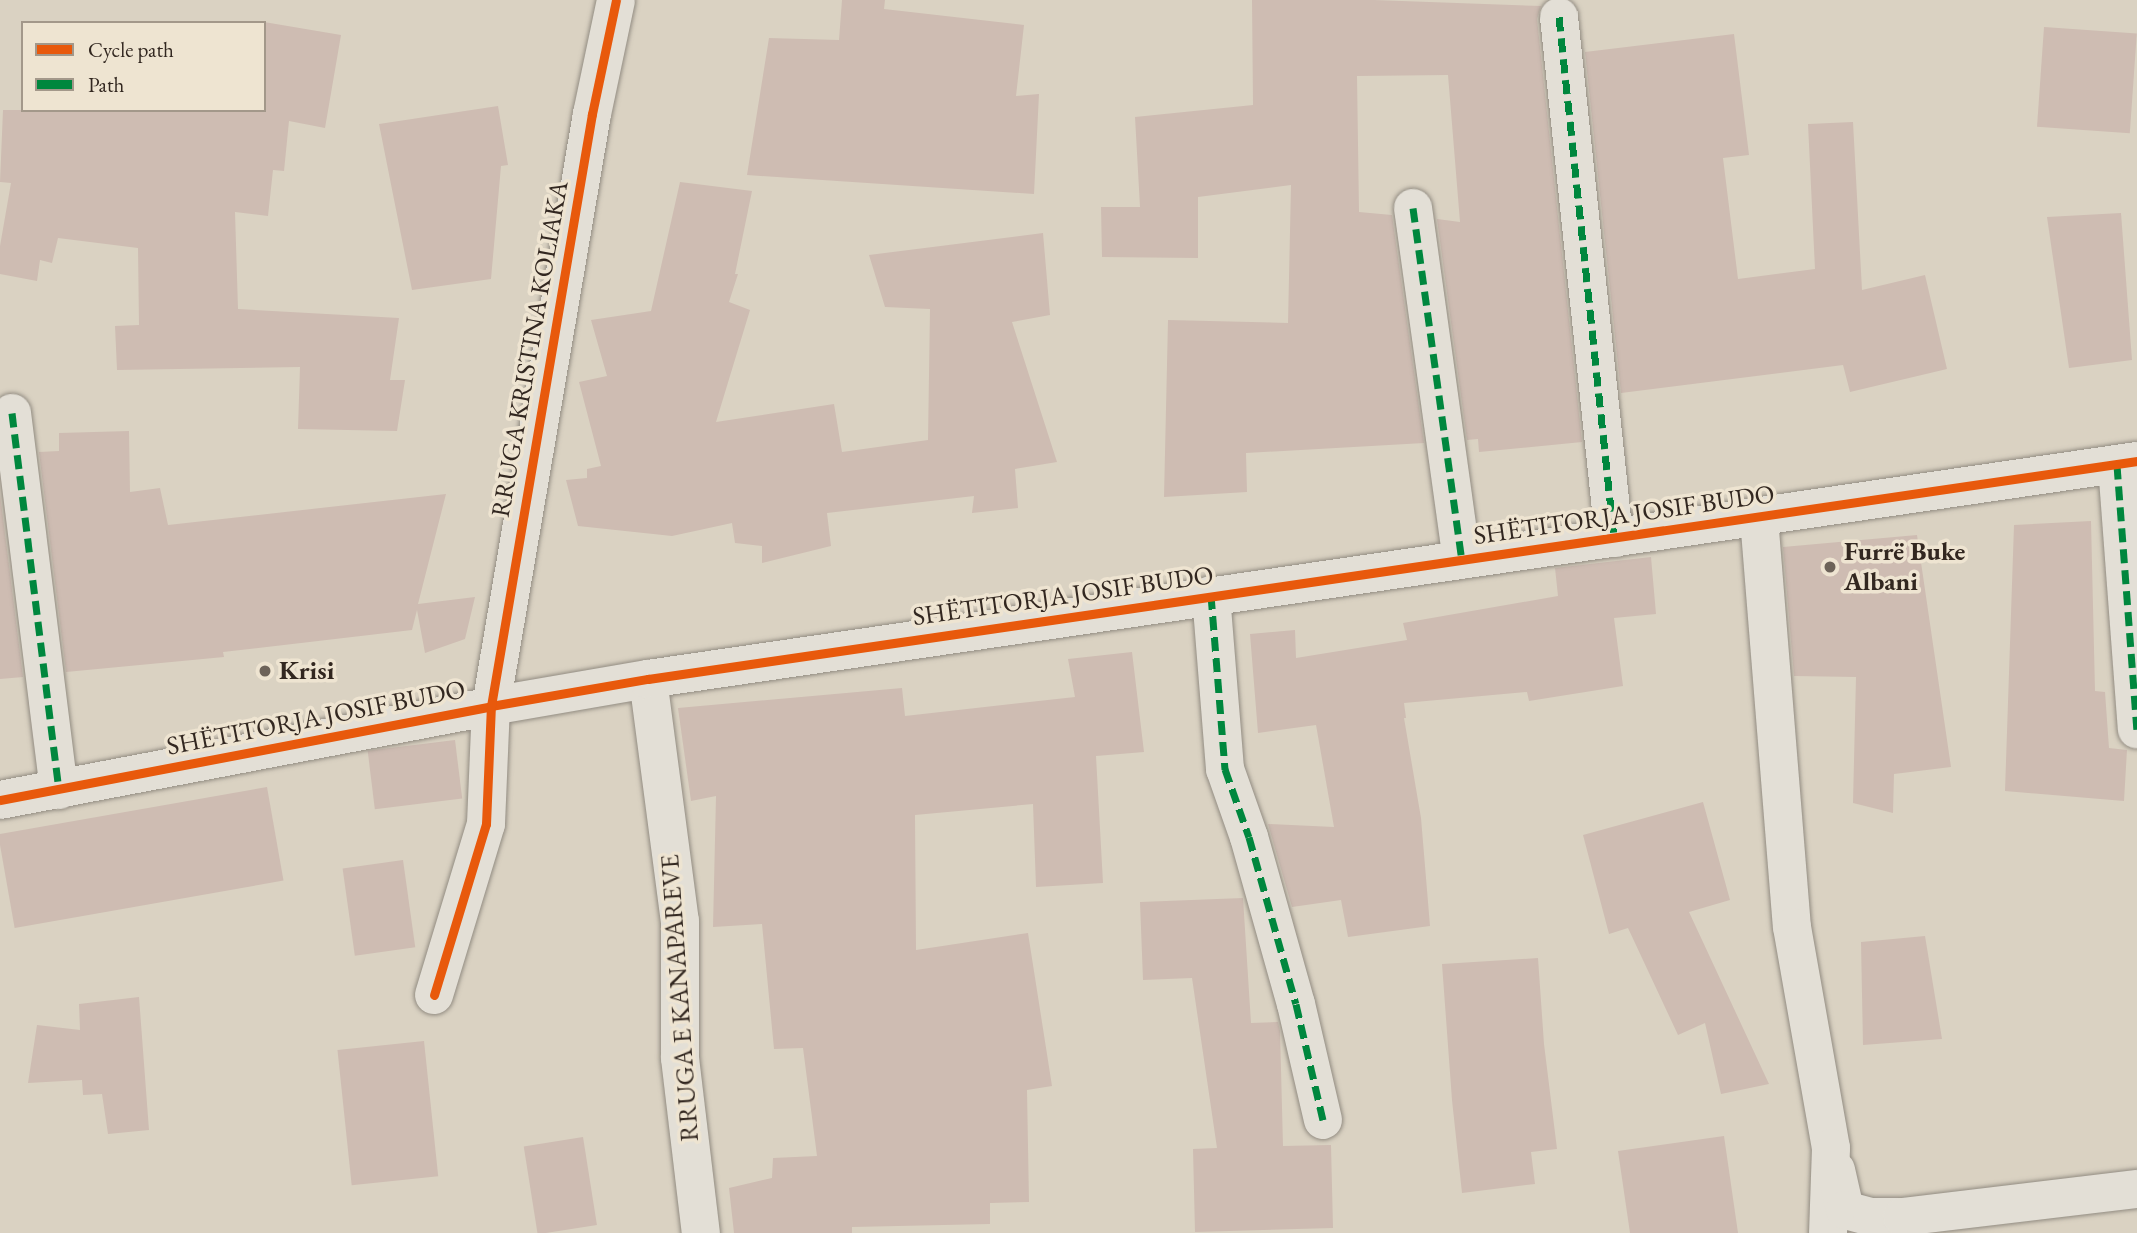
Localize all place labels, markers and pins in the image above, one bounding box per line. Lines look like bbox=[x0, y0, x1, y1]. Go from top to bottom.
place label: Furrë Buke Albani bbox=[1844, 536, 1965, 598]
marker: Furrë Buke Albani bbox=[1822, 559, 1838, 575]
place label: Krisi bbox=[279, 655, 334, 687]
marker: Krisi bbox=[257, 663, 273, 679]

